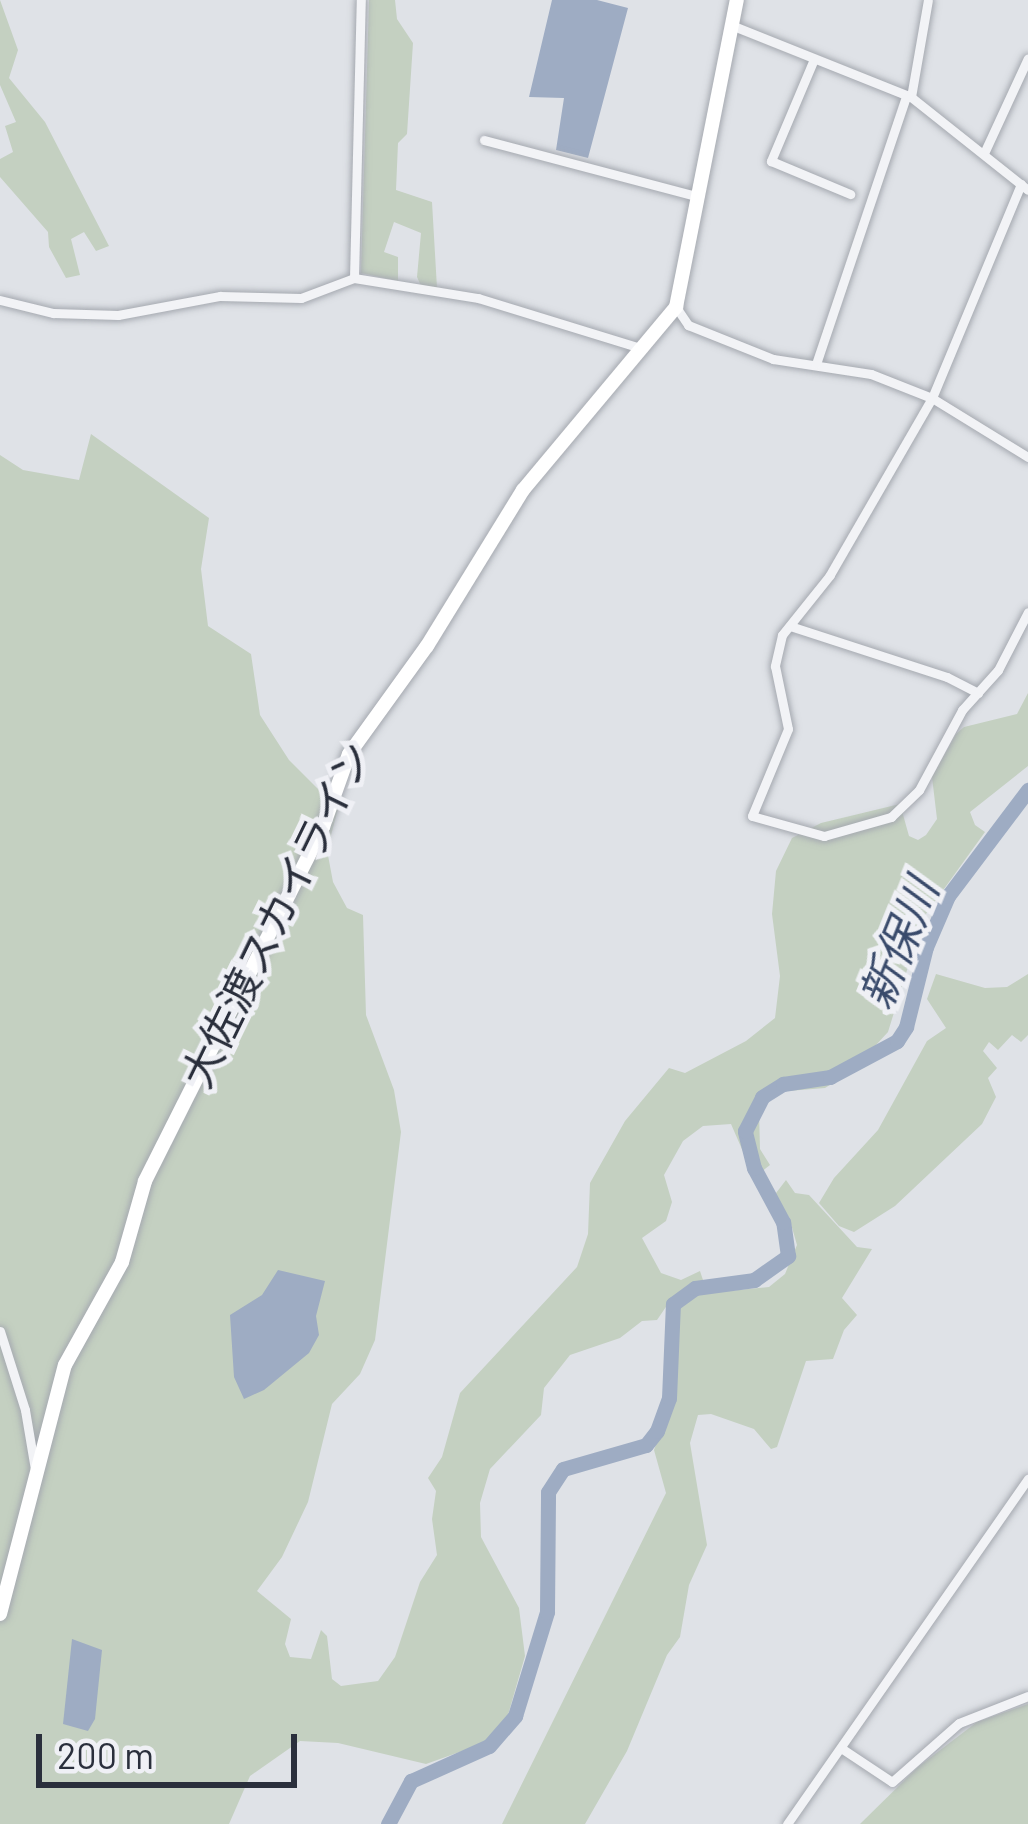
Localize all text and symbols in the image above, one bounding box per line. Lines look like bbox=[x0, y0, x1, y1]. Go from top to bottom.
street label: 大佐渡スカイライン bbox=[169, 733, 381, 1095]
water label: 新保川 bbox=[848, 870, 948, 1016]
scale bar bbox=[42, 1710, 303, 1784]
text: 200 m bbox=[57, 1733, 154, 1776]

